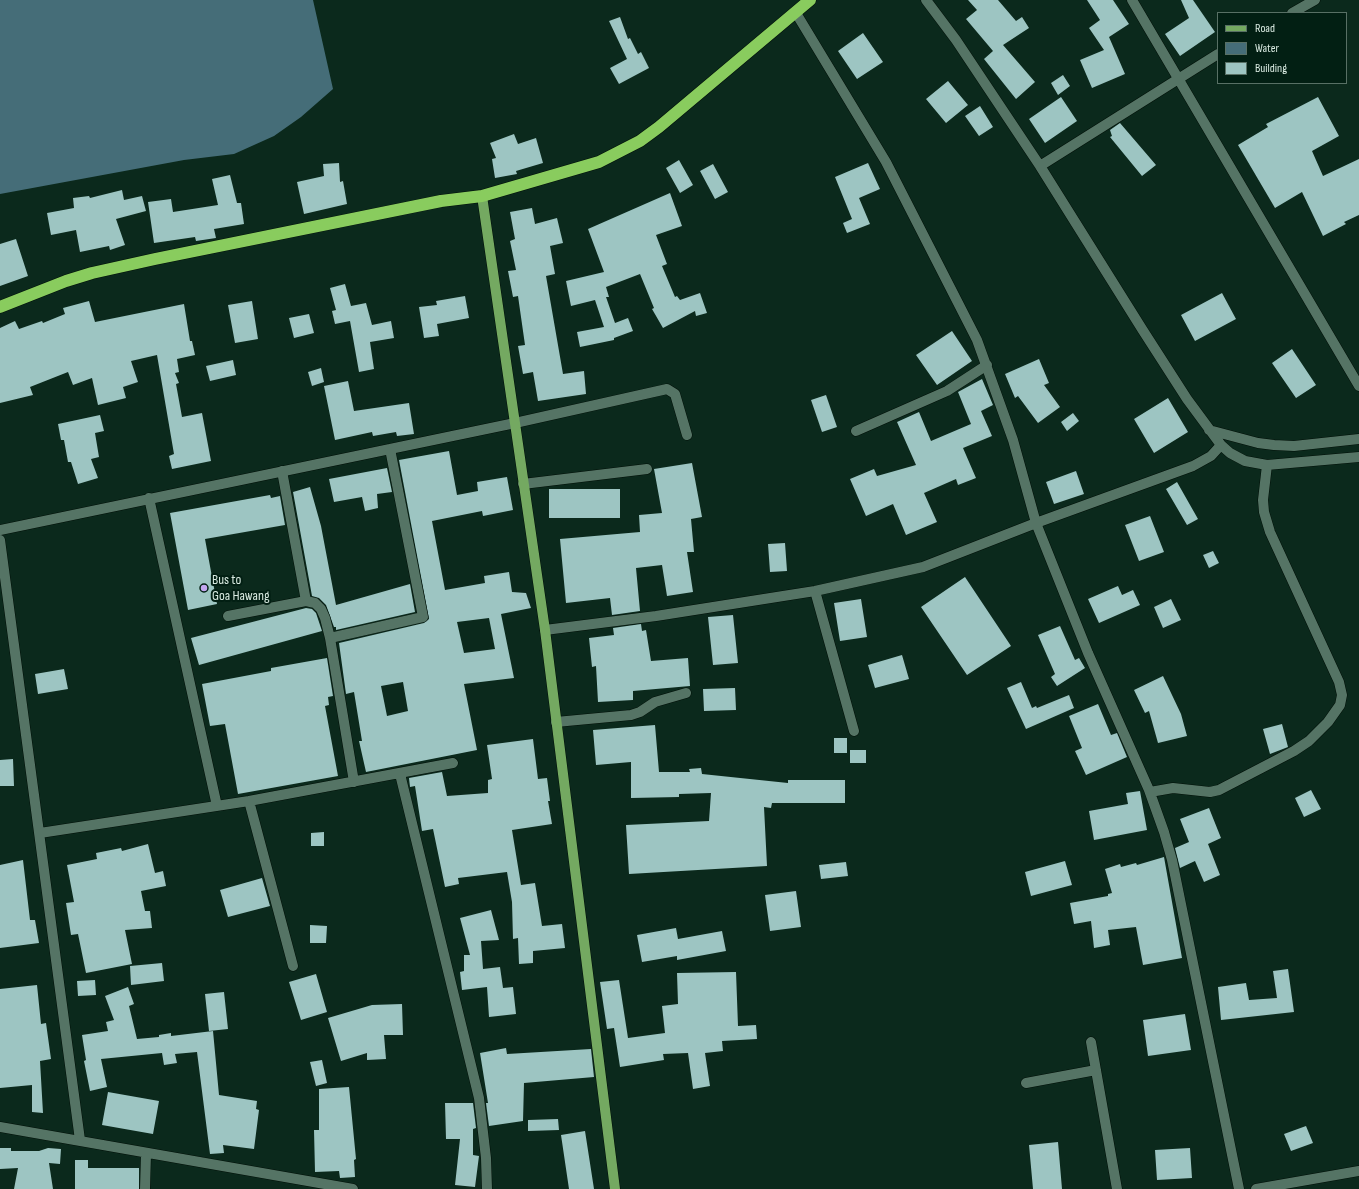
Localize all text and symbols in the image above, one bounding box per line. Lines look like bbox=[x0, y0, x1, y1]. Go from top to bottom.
legend bbox=[1217, 12, 1347, 84]
text: Road bbox=[1255, 21, 1275, 36]
text: Water bbox=[1255, 41, 1279, 56]
text: Building bbox=[1255, 61, 1287, 76]
place label: Bus to Goa Hawang bbox=[212, 572, 269, 604]
marker: Bus to Goa Hawang bbox=[199, 583, 209, 593]

